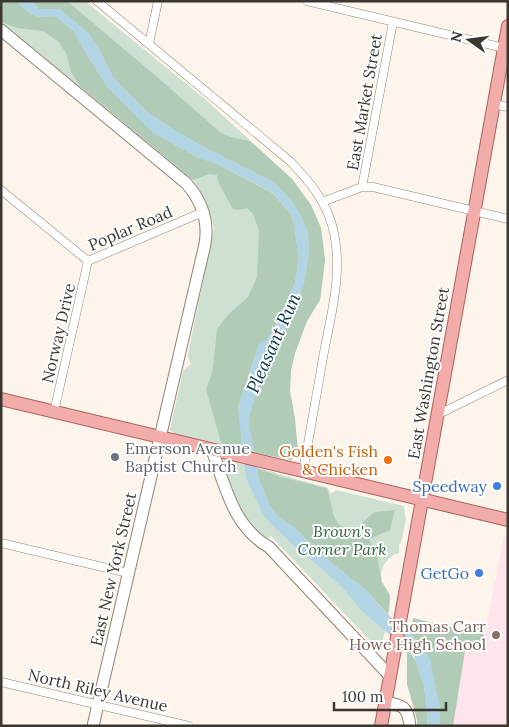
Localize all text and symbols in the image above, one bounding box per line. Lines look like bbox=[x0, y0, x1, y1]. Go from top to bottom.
north arrow bbox=[444, 15, 494, 65]
text: N bbox=[446, 29, 466, 44]
street label: East Market Street bbox=[342, 31, 386, 172]
street label: Poplar Road bbox=[85, 201, 175, 255]
street label: Norway Drive bbox=[37, 281, 79, 385]
street label: East Washington Street bbox=[403, 285, 453, 461]
water label: Pleasant Run bbox=[241, 289, 305, 397]
place label: Emerson Avenue Baptist Church bbox=[125, 438, 250, 476]
place label: Golden's Fish & Chicken bbox=[279, 441, 378, 479]
marker: Emerson Avenue Baptist Church bbox=[109, 451, 121, 463]
marker: Golden's Fish & Chicken bbox=[382, 454, 394, 466]
place label: Speedway bbox=[413, 476, 488, 496]
marker: Speedway bbox=[491, 480, 503, 492]
street label: East New York Street bbox=[86, 489, 141, 648]
park label: Brown's Corner Park bbox=[297, 521, 387, 559]
place label: GetGo bbox=[421, 563, 469, 583]
marker: GetGo bbox=[473, 567, 485, 579]
place label: Thomas Carr Howe High School bbox=[349, 616, 486, 654]
marker: Thomas Carr Howe High School bbox=[490, 629, 502, 641]
street label: North Riley Avenue bbox=[26, 664, 170, 716]
scale bar bbox=[334, 680, 446, 712]
text: 100 m bbox=[342, 687, 383, 706]

